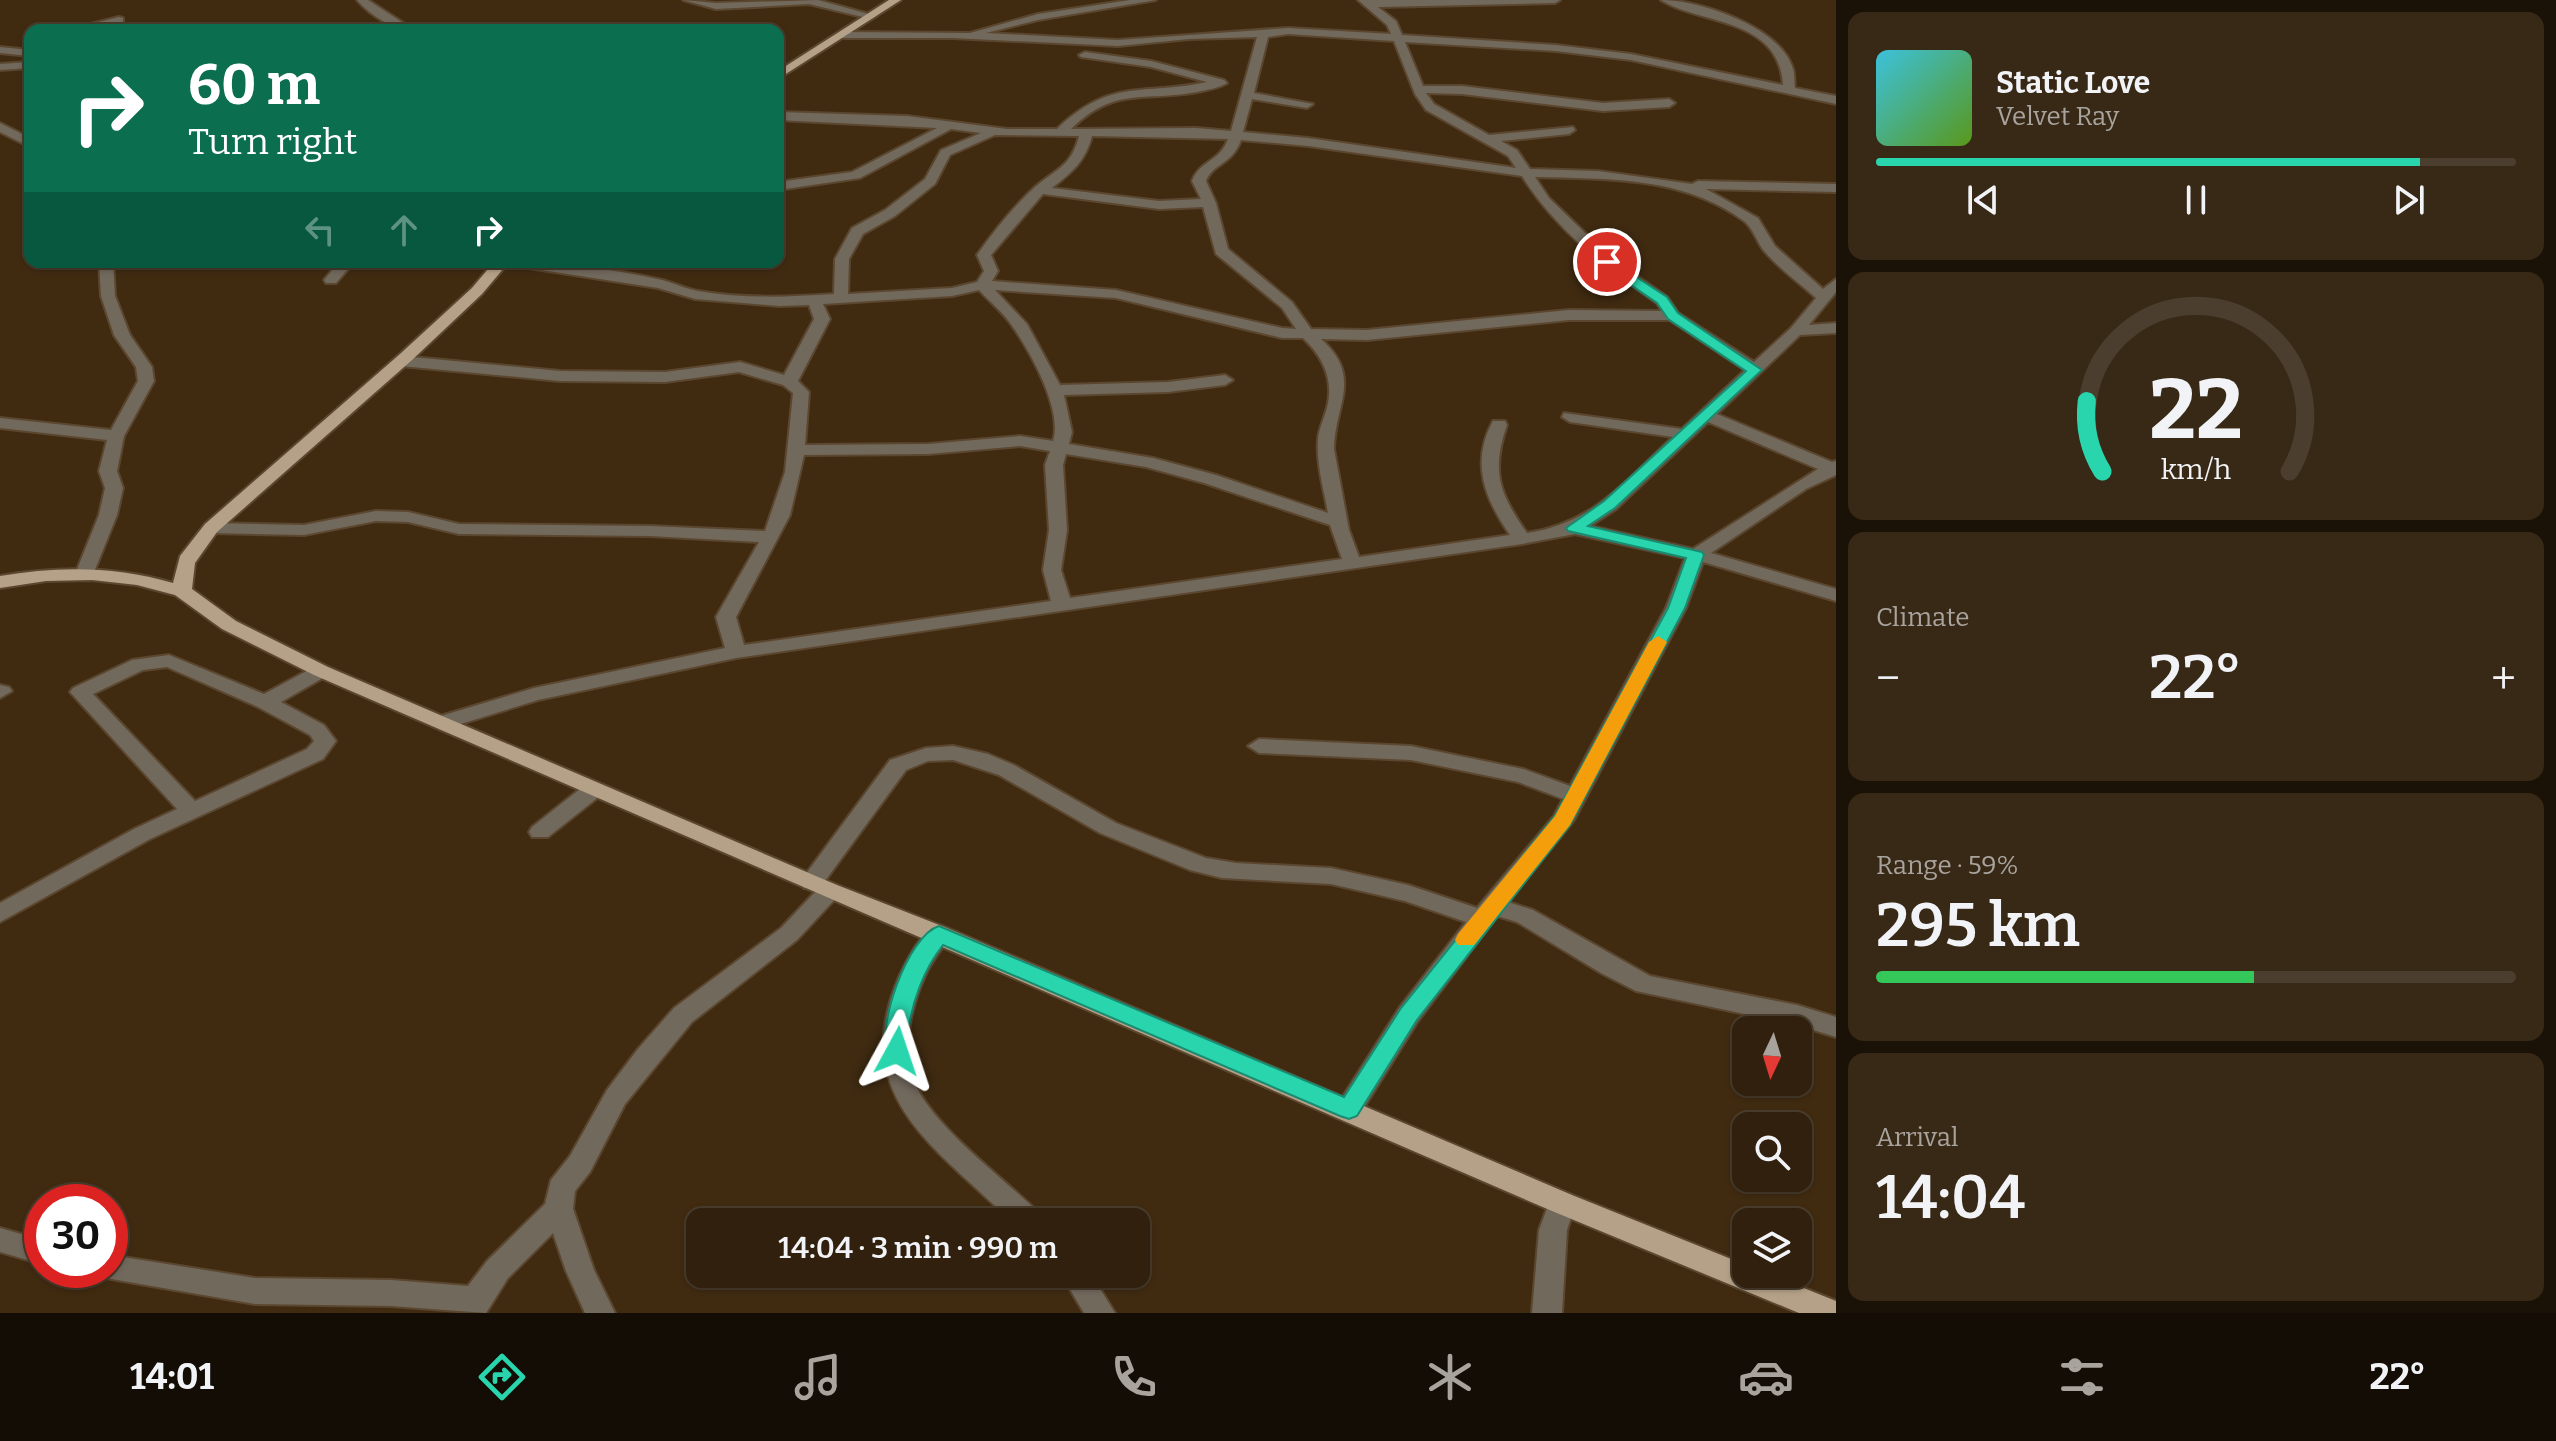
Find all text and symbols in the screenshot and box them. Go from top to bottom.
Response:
text: 60 m [188,52,320,119]
icon: right [56,56,160,160]
text: Static Love [1996,65,2150,101]
text: Velvet Ray [1996,101,2119,132]
text: Turn right [188,120,357,164]
icon: previous [1961,178,2005,222]
icon: pause [2174,178,2218,222]
icon: next [2387,178,2431,222]
icon: left [298,208,342,252]
icon: ahead [382,208,426,252]
icon: right [466,208,510,252]
pin [1573,228,1641,296]
icon: arrive [1585,240,1629,284]
text: 22 [2149,360,2243,460]
text: km/h [2161,452,2232,487]
text: Climate [1876,602,1970,633]
text: 22° [2149,642,2242,714]
text: − [1876,652,1900,705]
text: + [2491,652,2516,705]
text: Range · 59% [1876,850,2019,881]
text: 295 km [1876,890,2080,962]
position arrow [855,1009,939,1093]
north arrow [1732,1016,1812,1096]
map controls [1732,1016,1812,1288]
button: search [1732,1112,1812,1192]
text: Arrival [1876,1122,1958,1153]
text: 14:04 [1876,1162,2025,1234]
speed limit sign: 30 [24,1184,128,1288]
button: layers [1732,1208,1812,1288]
text: 14:04 · 3 min · 990 m [778,1230,1058,1266]
icon: directions [474,1349,530,1405]
icon: music [790,1349,846,1405]
icon: phone [1106,1349,1162,1405]
icon: climate [1422,1349,1478,1405]
icon: car [1738,1349,1794,1405]
icon: filters [2054,1349,2110,1405]
text: 14:01 [130,1355,214,1399]
text: 22° [2370,1355,2426,1399]

